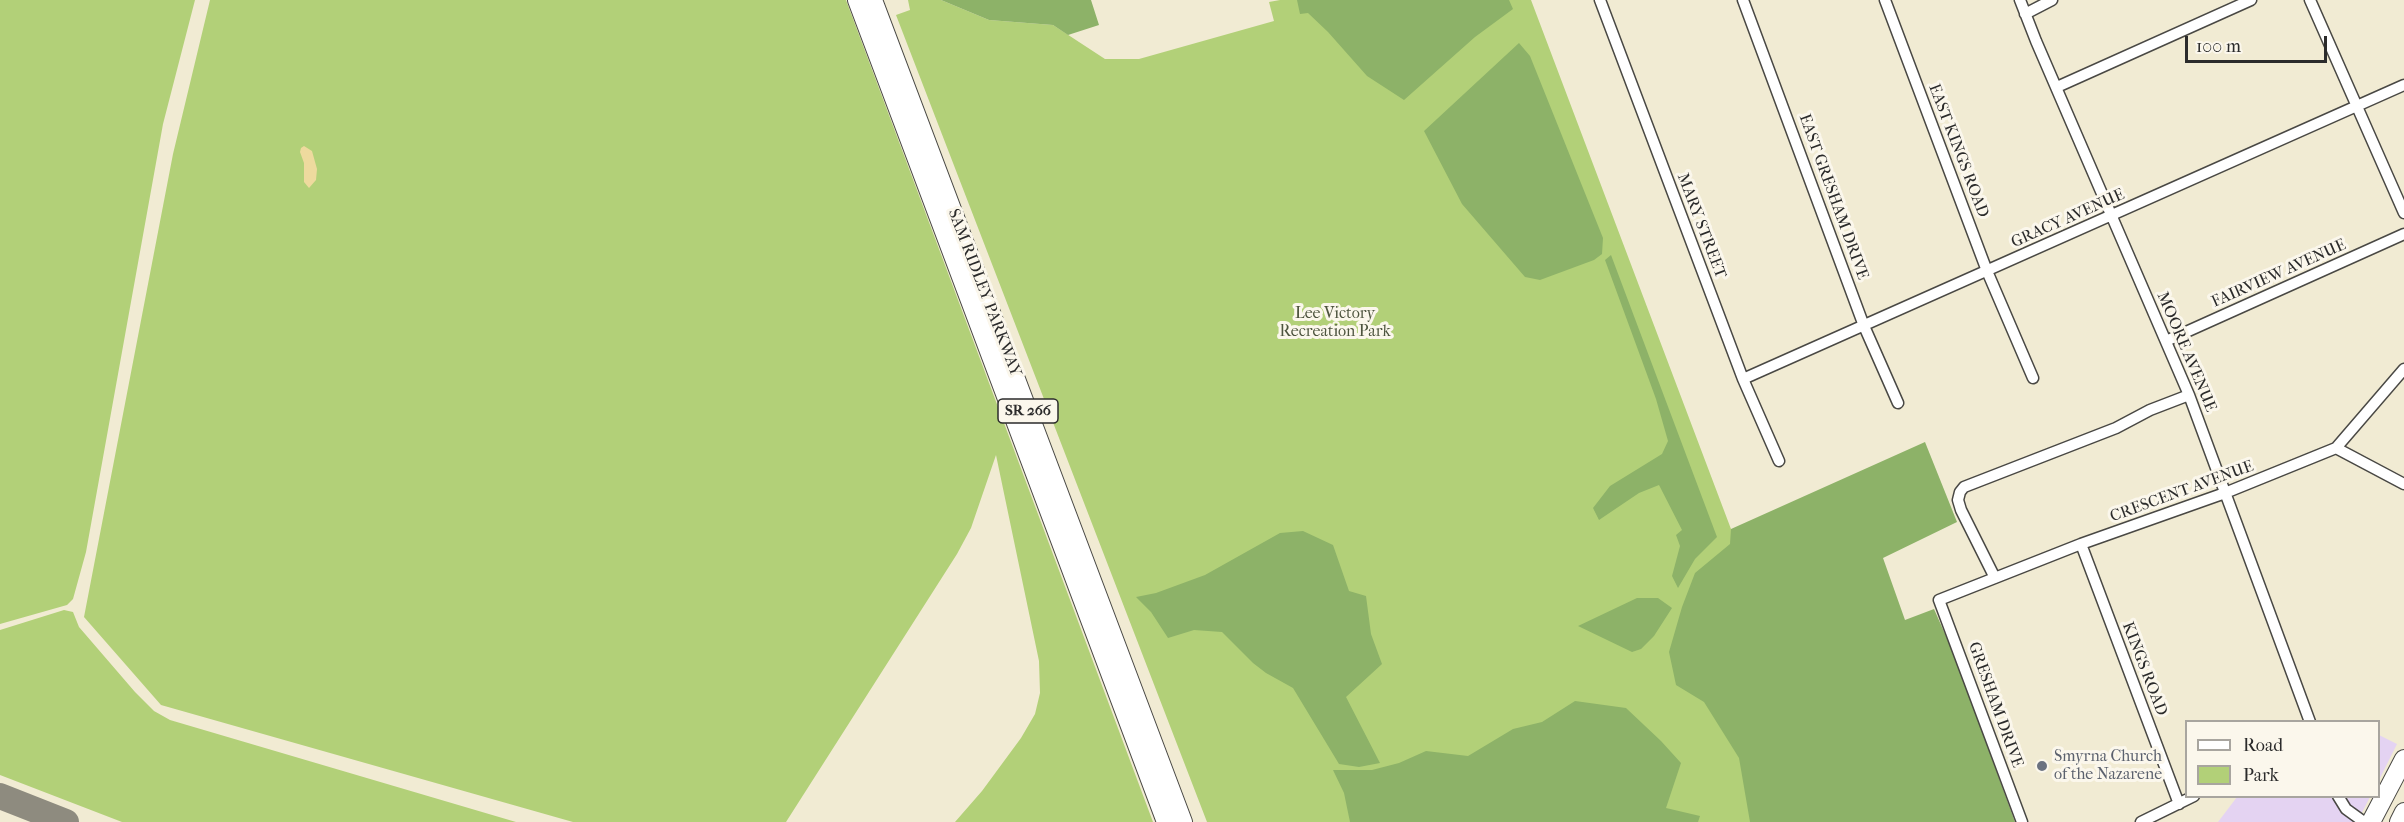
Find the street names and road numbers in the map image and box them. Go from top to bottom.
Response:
street label: EAST KINGS ROAD [1924,81,1992,221]
street label: EAST GRESHAM DRIVE [1794,112,1872,282]
street label: MARY STREET [1672,171,1730,281]
street label: GRACY AVENUE [2008,185,2128,253]
street label: SAM RIDLEY PARKWAY [943,206,1025,380]
street label: FAIRVIEW AVENUE [2209,236,2349,312]
street label: MOORE AVENUE [2152,289,2220,415]
road number: SR 266 [998,399,1058,423]
street label: CRESCENT AVENUE [2108,457,2256,527]
street label: KINGS ROAD [2117,619,2171,719]
street label: GRESHAM DRIVE [1963,640,2027,770]

